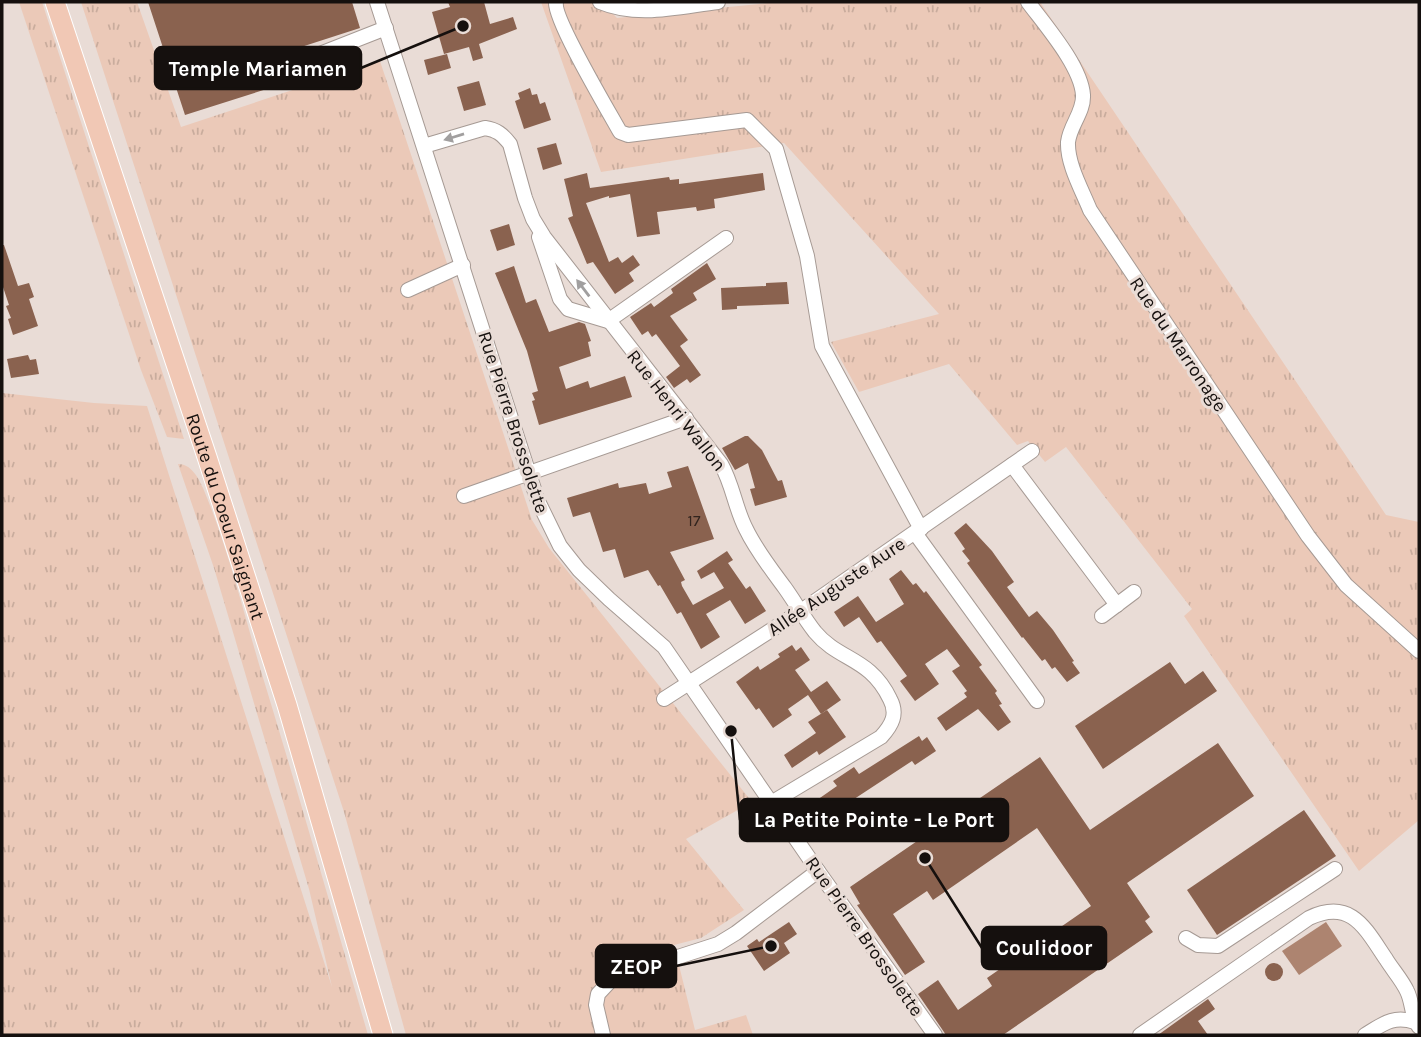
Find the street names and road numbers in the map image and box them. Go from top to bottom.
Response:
street label: Rue du Marronage [1125,273,1231,416]
street label: Rue Pierre Brossolette [473,329,553,516]
street label: Rue Henri Wallon [622,346,730,476]
street label: Route du Coeur Saignant [181,410,269,623]
street label: Allée Auguste Aure [764,533,909,641]
street label: Rue Pierre Brossolette [801,852,928,1021]

